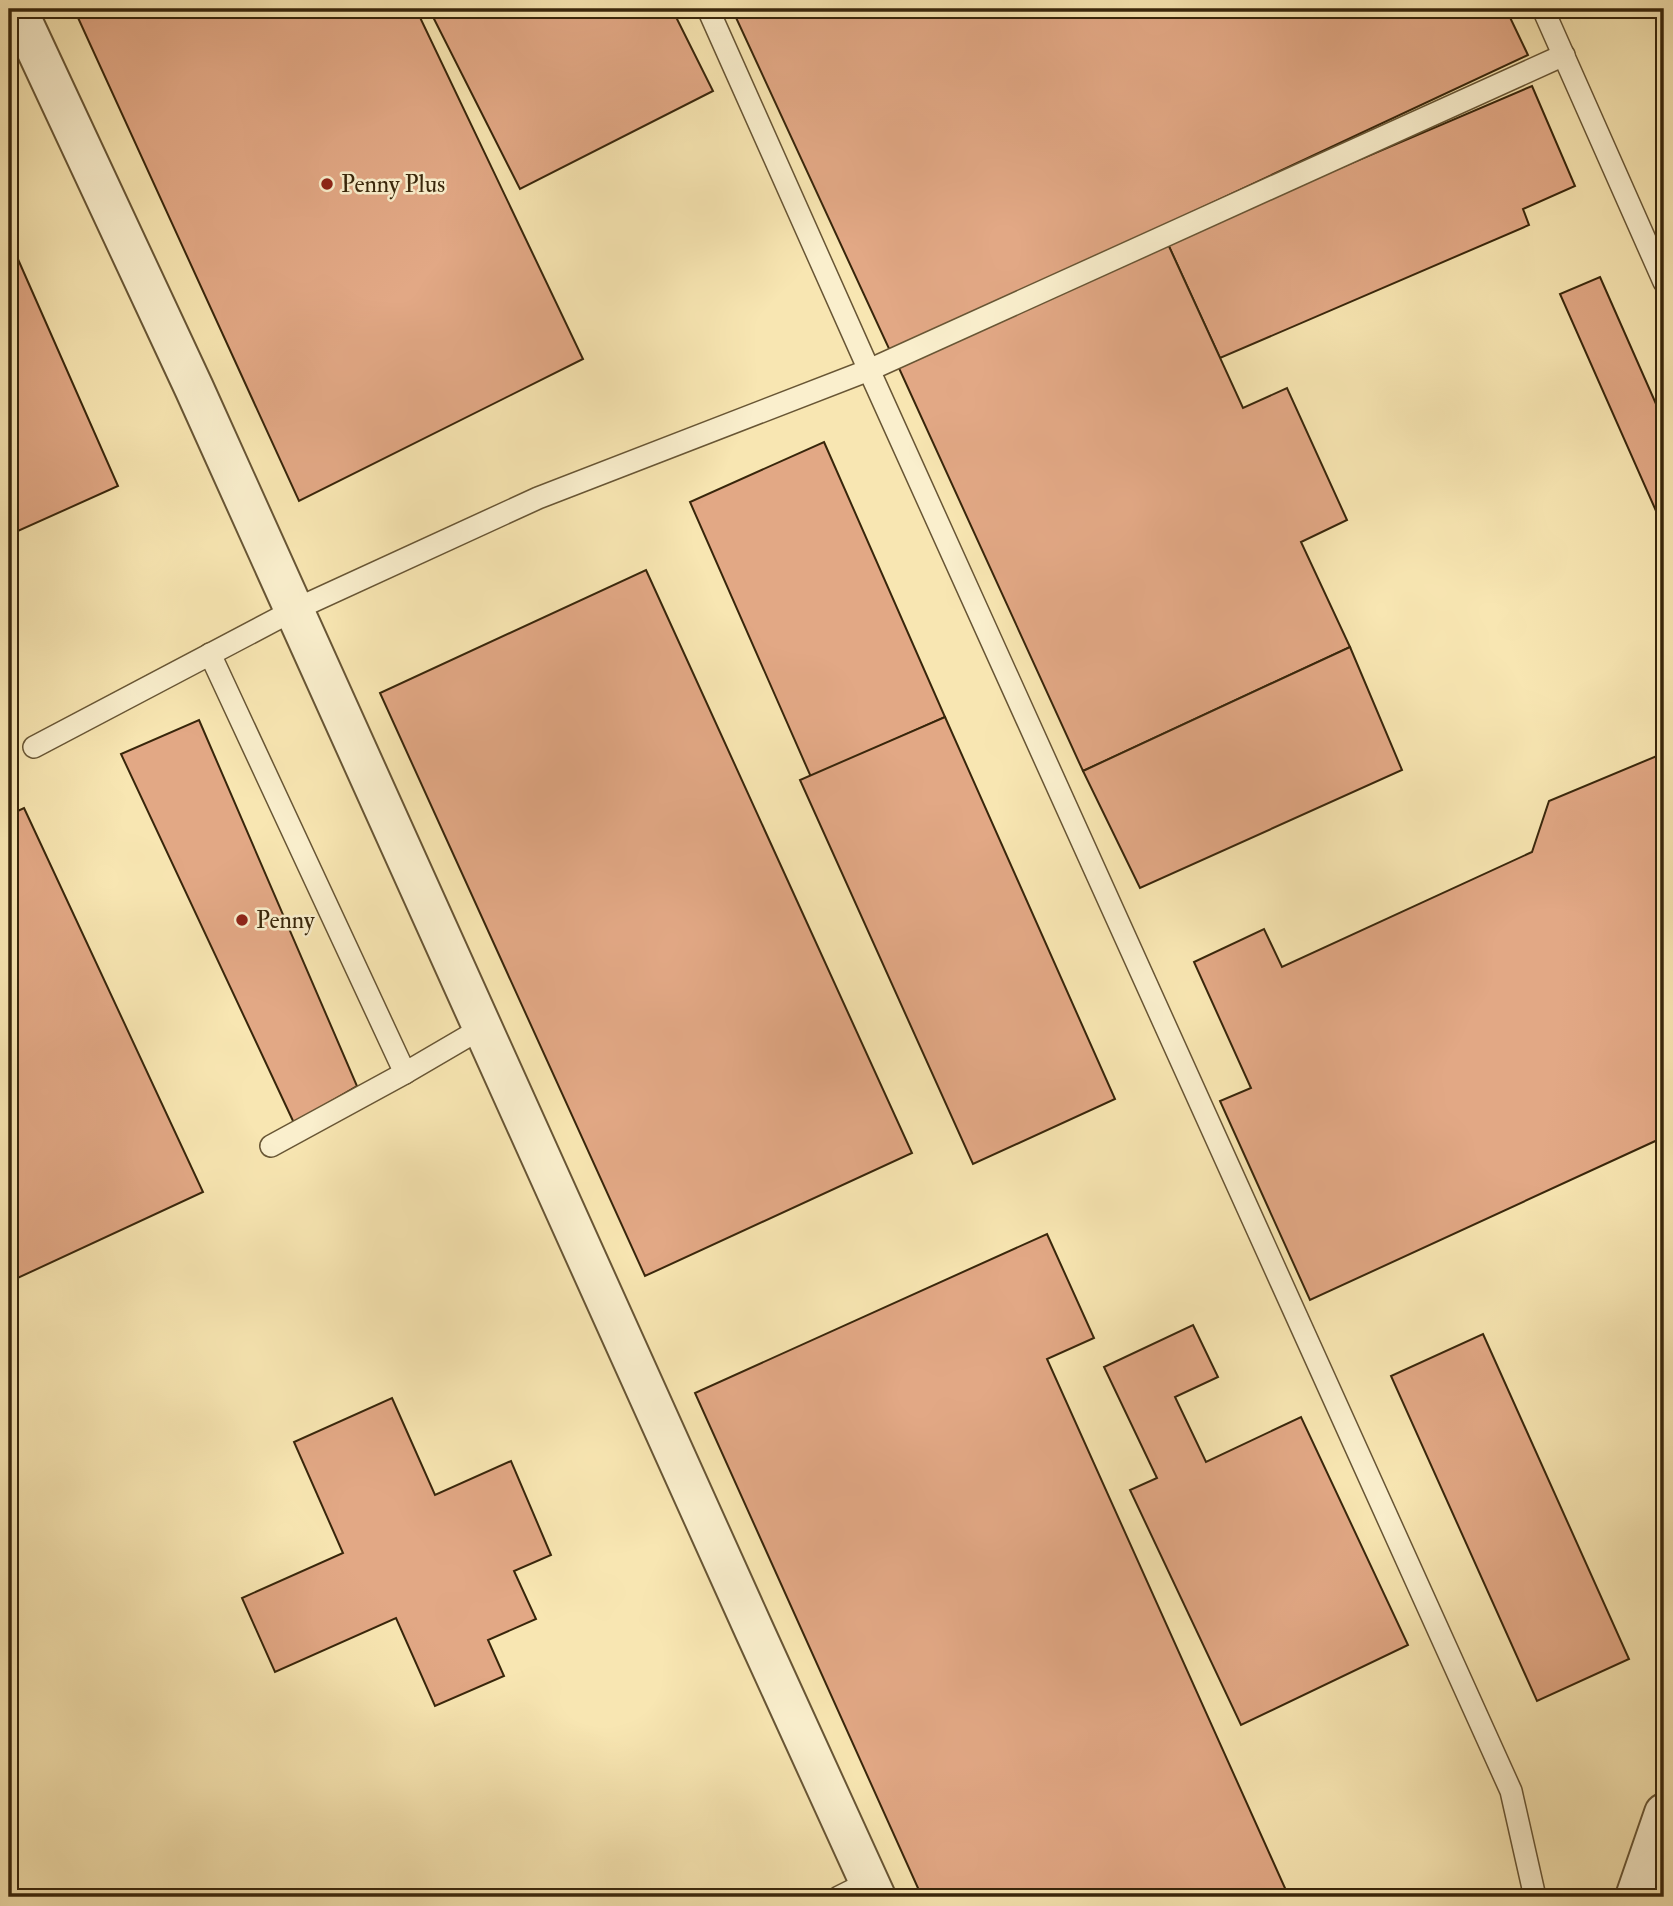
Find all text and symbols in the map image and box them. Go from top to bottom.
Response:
place label: Penny Plus [341,169,445,200]
marker: Penny Plus [319,176,335,192]
place label: Penny [256,905,315,936]
marker: Penny [234,912,250,928]

